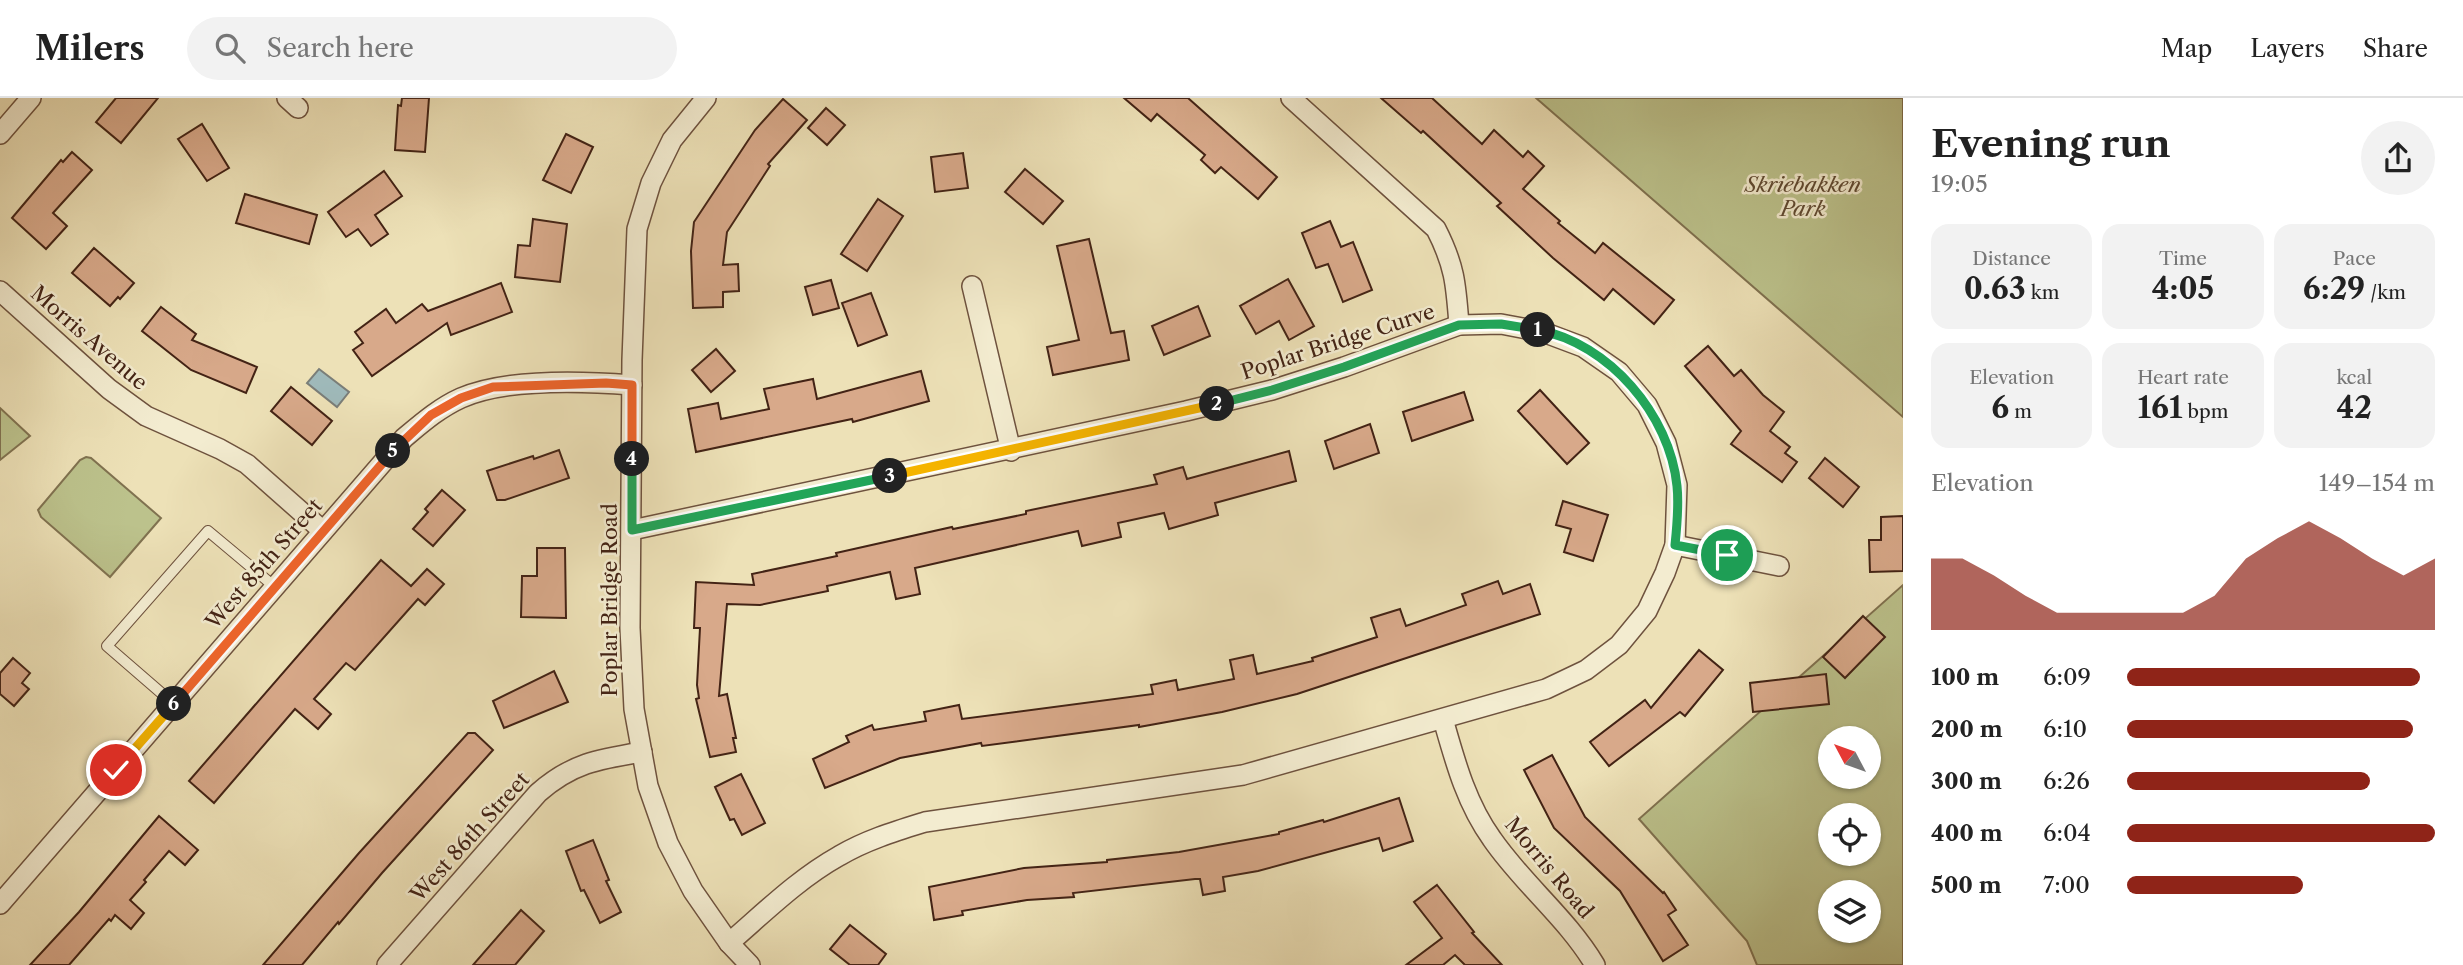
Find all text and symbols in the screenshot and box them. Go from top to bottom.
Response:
search box [187,17,677,80]
text: Milers [35,28,145,69]
icon: search [211,29,249,67]
text: Search here [267,32,414,64]
text: Map [2161,34,2212,63]
text: Layers [2250,34,2325,63]
text: Share [2363,34,2428,63]
text: Evening run [1931,120,2171,167]
button: share [2361,121,2435,195]
text: 19:05 [1931,170,1988,198]
park label: Skriebakken Park [1743,172,1861,221]
text: Distance [1972,247,2051,270]
text: Time [2159,247,2207,270]
text: Pace [2333,247,2376,270]
text: 0.63 [1964,270,2026,307]
text: 4:05 [2152,270,2214,307]
text: 6:29 [2303,270,2365,307]
street label: Morris Avenue [26,280,153,395]
text: km [2026,281,2060,304]
text: /km [2365,281,2406,304]
street label: Poplar Bridge Curve [1238,298,1438,385]
pin: 1 [1520,313,1556,348]
text: 1 [1533,318,1542,341]
text: Elevation [1969,366,2054,389]
text: Heart rate [2137,366,2229,389]
text: kcal [2336,366,2372,389]
pin: 2 [1200,386,1234,422]
text: 6 [1991,389,2009,426]
text: 161 [2138,389,2182,426]
text: 42 [2337,389,2372,426]
text: 2 [1211,392,1222,415]
text: m [2009,400,2032,423]
text: bpm [2182,400,2228,423]
pin: 5 [376,434,410,468]
text: 5 [387,439,398,462]
pin: 4 [614,442,650,476]
text: 4 [626,447,637,470]
pin: 3 [872,458,908,494]
text: 3 [884,464,895,487]
text: Elevation [1931,469,2034,497]
text: 149–154 m [2319,469,2435,497]
street label: West 85th Street [200,493,327,635]
street label: Poplar Bridge Road [597,503,622,697]
pin [1697,525,1757,585]
icon: arrive [1708,536,1746,574]
text: 100 m [1931,663,1999,691]
text: 6:09 [2043,663,2091,691]
pin: 6 [156,686,192,722]
text: 6 [168,692,179,715]
text: 200 m [1931,715,2003,743]
text: 6:10 [2043,715,2087,743]
north arrow [1818,726,1881,789]
map controls [1818,726,1881,943]
pin [86,740,146,800]
icon: check [97,751,135,789]
street label: West 86th Street [404,766,535,907]
text: 300 m [1931,767,2002,795]
text: 6:26 [2043,767,2090,795]
button: locate [1818,803,1881,866]
street label: Morris Road [1500,812,1599,923]
text: 400 m [1931,819,2003,847]
text: 6:04 [2043,819,2091,847]
text: 500 m [1931,871,2002,899]
text: 7:00 [2043,871,2090,899]
button: layers [1818,880,1881,943]

